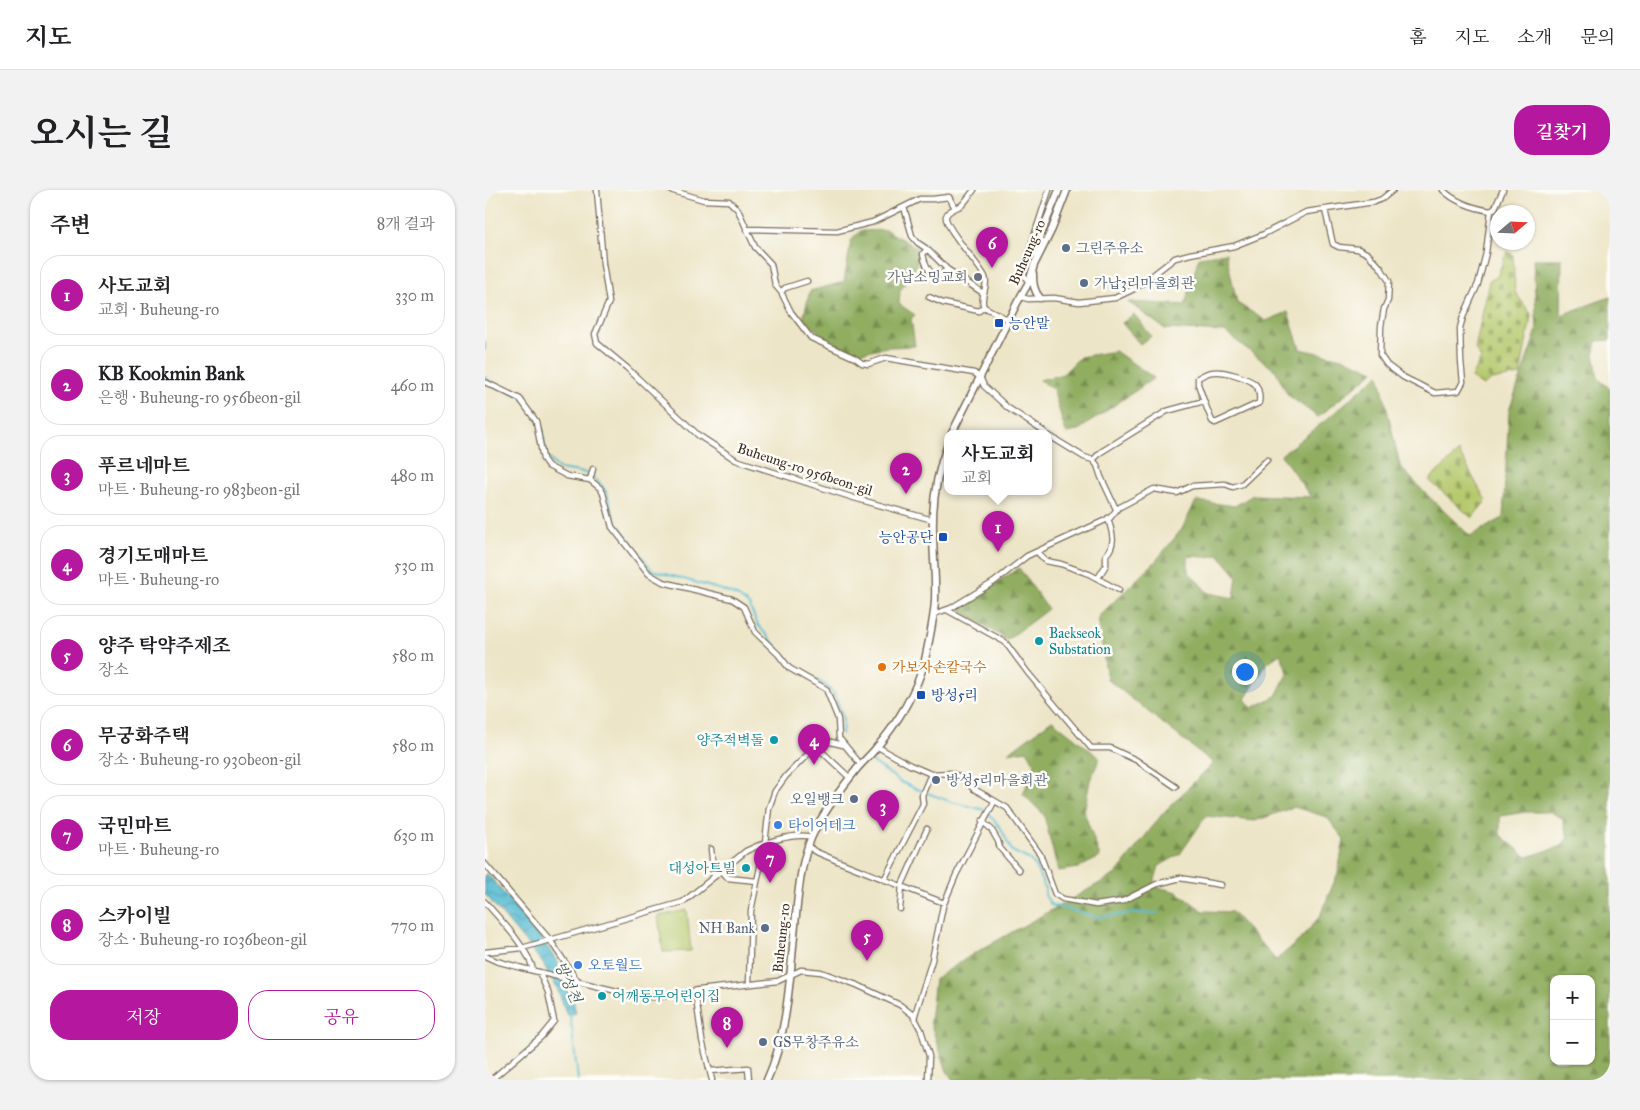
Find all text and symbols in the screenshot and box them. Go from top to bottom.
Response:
text: 지도 [25,22,71,52]
text: 홈 [1409,26,1427,48]
text: 지도 [1455,26,1489,48]
text: 소개 [1517,26,1552,48]
text: 문의 [1580,26,1615,48]
button: 길찾기 [1514,105,1610,155]
text: 오시는 길 [30,112,173,155]
north arrow [1490,205,1535,250]
text: 주변 [50,212,91,238]
text: 8개 결과 [377,214,435,233]
street label: Buheung-ro [1005,217,1049,288]
pin: 6 [976,227,1008,268]
place label: 그린주유소 [1076,240,1144,257]
marker: 그린주유소 [1060,242,1072,254]
place label: 가납소밍교회 [887,269,968,286]
marker: 가납소밍교회 [972,271,984,283]
text: 사도교회 [98,274,171,297]
place label: 가납3리마을회관 [1094,275,1195,292]
marker: 가납3리마을회관 [1078,277,1090,289]
text: 1 [64,286,70,305]
text: 330 m [395,286,434,305]
text: 교회 · Buheung-ro [98,300,219,319]
place label: 능안말 [1009,315,1050,332]
marker: 능안말 [993,317,1005,329]
text: KB Kookmin Bank [98,362,245,385]
text: 2 [63,376,71,395]
text: 460 m [391,376,434,395]
text: 은행 · Buheung-ro 956beon-gil [98,388,301,407]
popup [944,430,1052,495]
street label: Buheung-ro 956beon-gil [735,440,875,499]
text: 사도교회 [961,442,1035,465]
pin: 2 [890,453,922,494]
text: 푸르네마트 [98,454,190,477]
text: 3 [64,466,70,485]
text: 480 m [390,466,434,485]
text: 교회 [961,468,992,487]
text: 마트 · Buheung-ro 983beon-gil [98,480,300,499]
pin: 1 [982,511,1014,552]
place label: 능안공단 [879,529,933,546]
marker: 능안공단 [937,531,949,543]
text: 경기도매마트 [98,544,208,567]
text: 4 [63,556,71,575]
text: 530 m [394,556,434,575]
text: 마트 · Buheung-ro [98,570,219,589]
place label: Baekseok Substation [1049,625,1111,658]
text: 양주 탁약주제조 [98,634,231,657]
marker: Baekseok Substation [1033,635,1045,647]
text: 5 [63,646,71,665]
text: 580 m [392,646,434,665]
place label: 가보자손칼국수 [892,659,987,676]
your location [1232,659,1258,685]
text: 장소 [98,660,129,679]
marker: 가보자손칼국수 [876,661,888,673]
place label: 방성5리 [931,687,978,704]
marker: 방성5리 [915,689,927,701]
text: 무궁화주택 [98,724,190,747]
pin: 4 [798,724,830,765]
place label: 양주적벽돌 [696,732,764,749]
marker: 양주적벽돌 [768,734,780,746]
text: 6 [63,736,71,755]
text: 580 m [392,736,434,755]
text: 장소 · Buheung-ro 930beon-gil [98,750,301,769]
place label: 방성5리마을회관 [946,772,1048,789]
marker: 방성5리마을회관 [930,774,942,786]
pin: 3 [867,790,899,831]
place label: 오일뱅크 [790,791,844,808]
marker: 오일뱅크 [848,793,860,805]
text: 국민마트 [98,814,171,837]
place label: 타이어테크 [788,817,856,834]
marker: 타이어테크 [772,819,784,831]
text: 7 [63,826,71,845]
text: 630 m [393,826,434,845]
text: 마트 · Buheung-ro [98,840,219,859]
pin: 7 [754,842,786,883]
place label: 대성아트빌 [668,860,736,877]
marker: 대성아트빌 [740,862,752,874]
street label: Buheung-ro [769,902,794,974]
text: 스카이빌 [98,904,171,927]
text: 8 [63,916,71,935]
text: 770 m [391,916,434,935]
place label: NH Bank [699,920,755,937]
pin: 5 [851,920,883,961]
marker: NH Bank [759,922,771,934]
text: 장소 · Buheung-ro 1036beon-gil [98,930,307,949]
place label: 오토월드 [588,957,643,974]
water label: 방성천 [551,958,586,1007]
marker: 오토월드 [572,959,584,971]
map controls [1550,975,1595,1065]
button: + [1550,975,1595,1020]
place label: 어깨동무어린이집 [612,988,720,1005]
button: 저장 [50,990,238,1040]
button: 공유 [248,990,435,1040]
marker: 어깨동무어린이집 [596,990,608,1002]
pin: 8 [711,1007,743,1048]
button: − [1550,1020,1595,1065]
place label: GS무창주유소 [773,1034,859,1051]
marker: GS무창주유소 [757,1036,769,1048]

